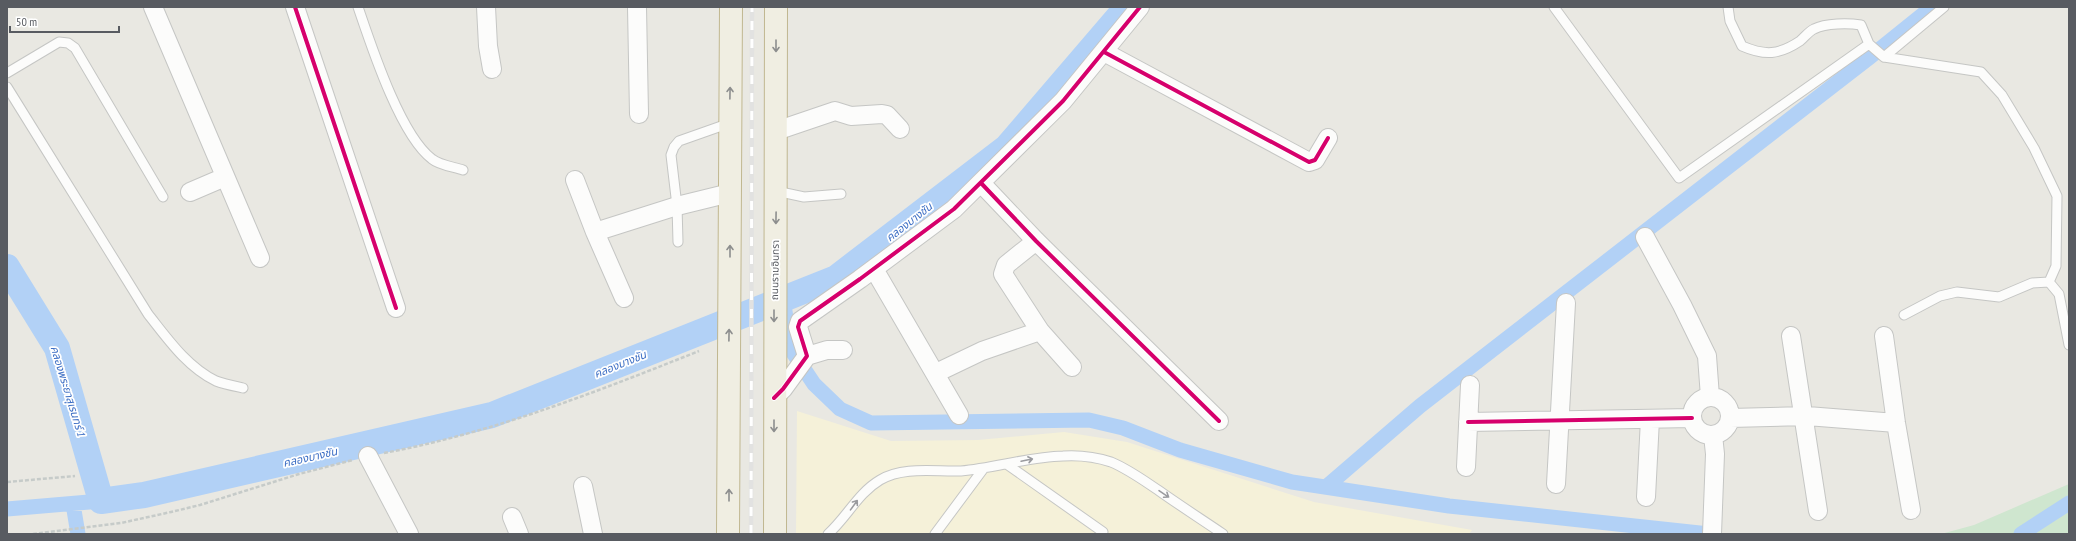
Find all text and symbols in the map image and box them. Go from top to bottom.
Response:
scale bar [10,8,119,34]
text: 50 m [16,14,37,29]
one-way arrow [772,39,780,52]
one-way arrow [726,87,734,100]
water label: คลองบางชัน [883,199,936,244]
one-way arrow [772,211,779,224]
street label: ถนนรามอินทรา [768,240,782,300]
one-way arrow [726,245,734,258]
one-way arrow [770,309,778,322]
one-way arrow [726,329,733,342]
water label: คลองพระยาสุเรนทร์ 1 [48,344,89,439]
water label: คลองบางชัน [592,347,649,381]
one-way arrow [771,419,778,432]
water label: คลองบางชัน [282,444,340,470]
one-way arrow [1020,455,1033,463]
one-way arrow [725,489,733,502]
one-way arrow [1158,490,1169,498]
one-way arrow [850,499,858,510]

